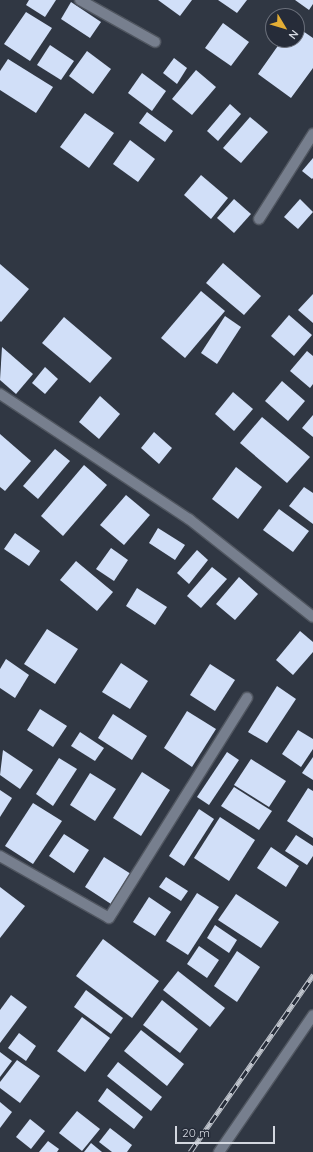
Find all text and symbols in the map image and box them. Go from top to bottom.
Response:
north arrow [265,8,305,48]
text: N [286,27,302,42]
scale bar [177,1118,277,1144]
text: 20 m [182,1125,210,1140]

